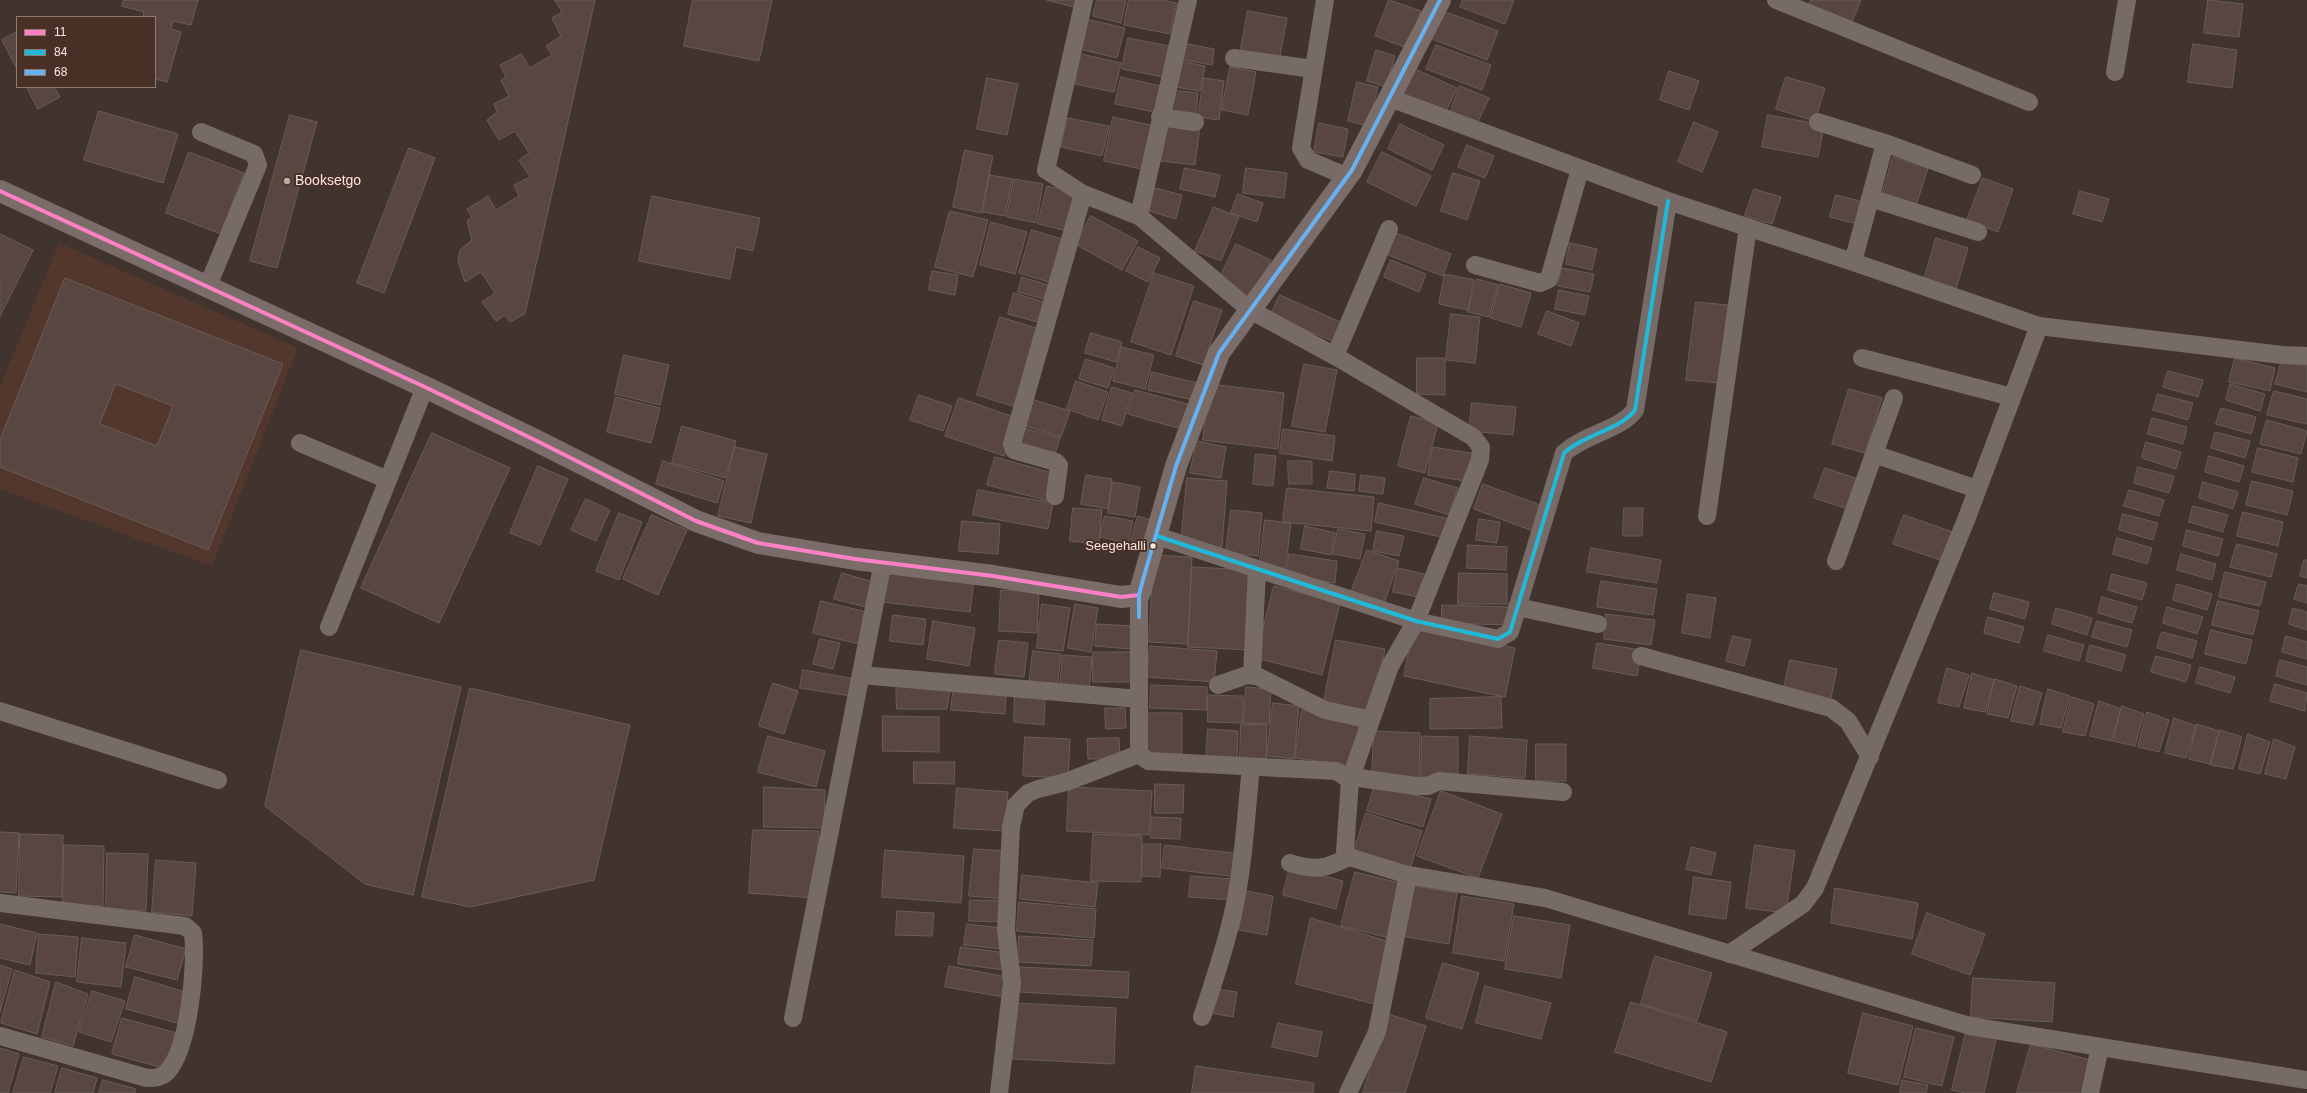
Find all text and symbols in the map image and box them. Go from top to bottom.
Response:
legend [16,16,156,88]
text: 11 [54,25,66,39]
text: 84 [54,45,67,59]
text: 68 [54,65,67,79]
place label: Booksetgo [295,173,361,189]
marker: Booksetgo [282,176,292,186]
place label: Seegehalli [1085,538,1146,554]
marker: Seegehalli [1148,541,1158,551]

